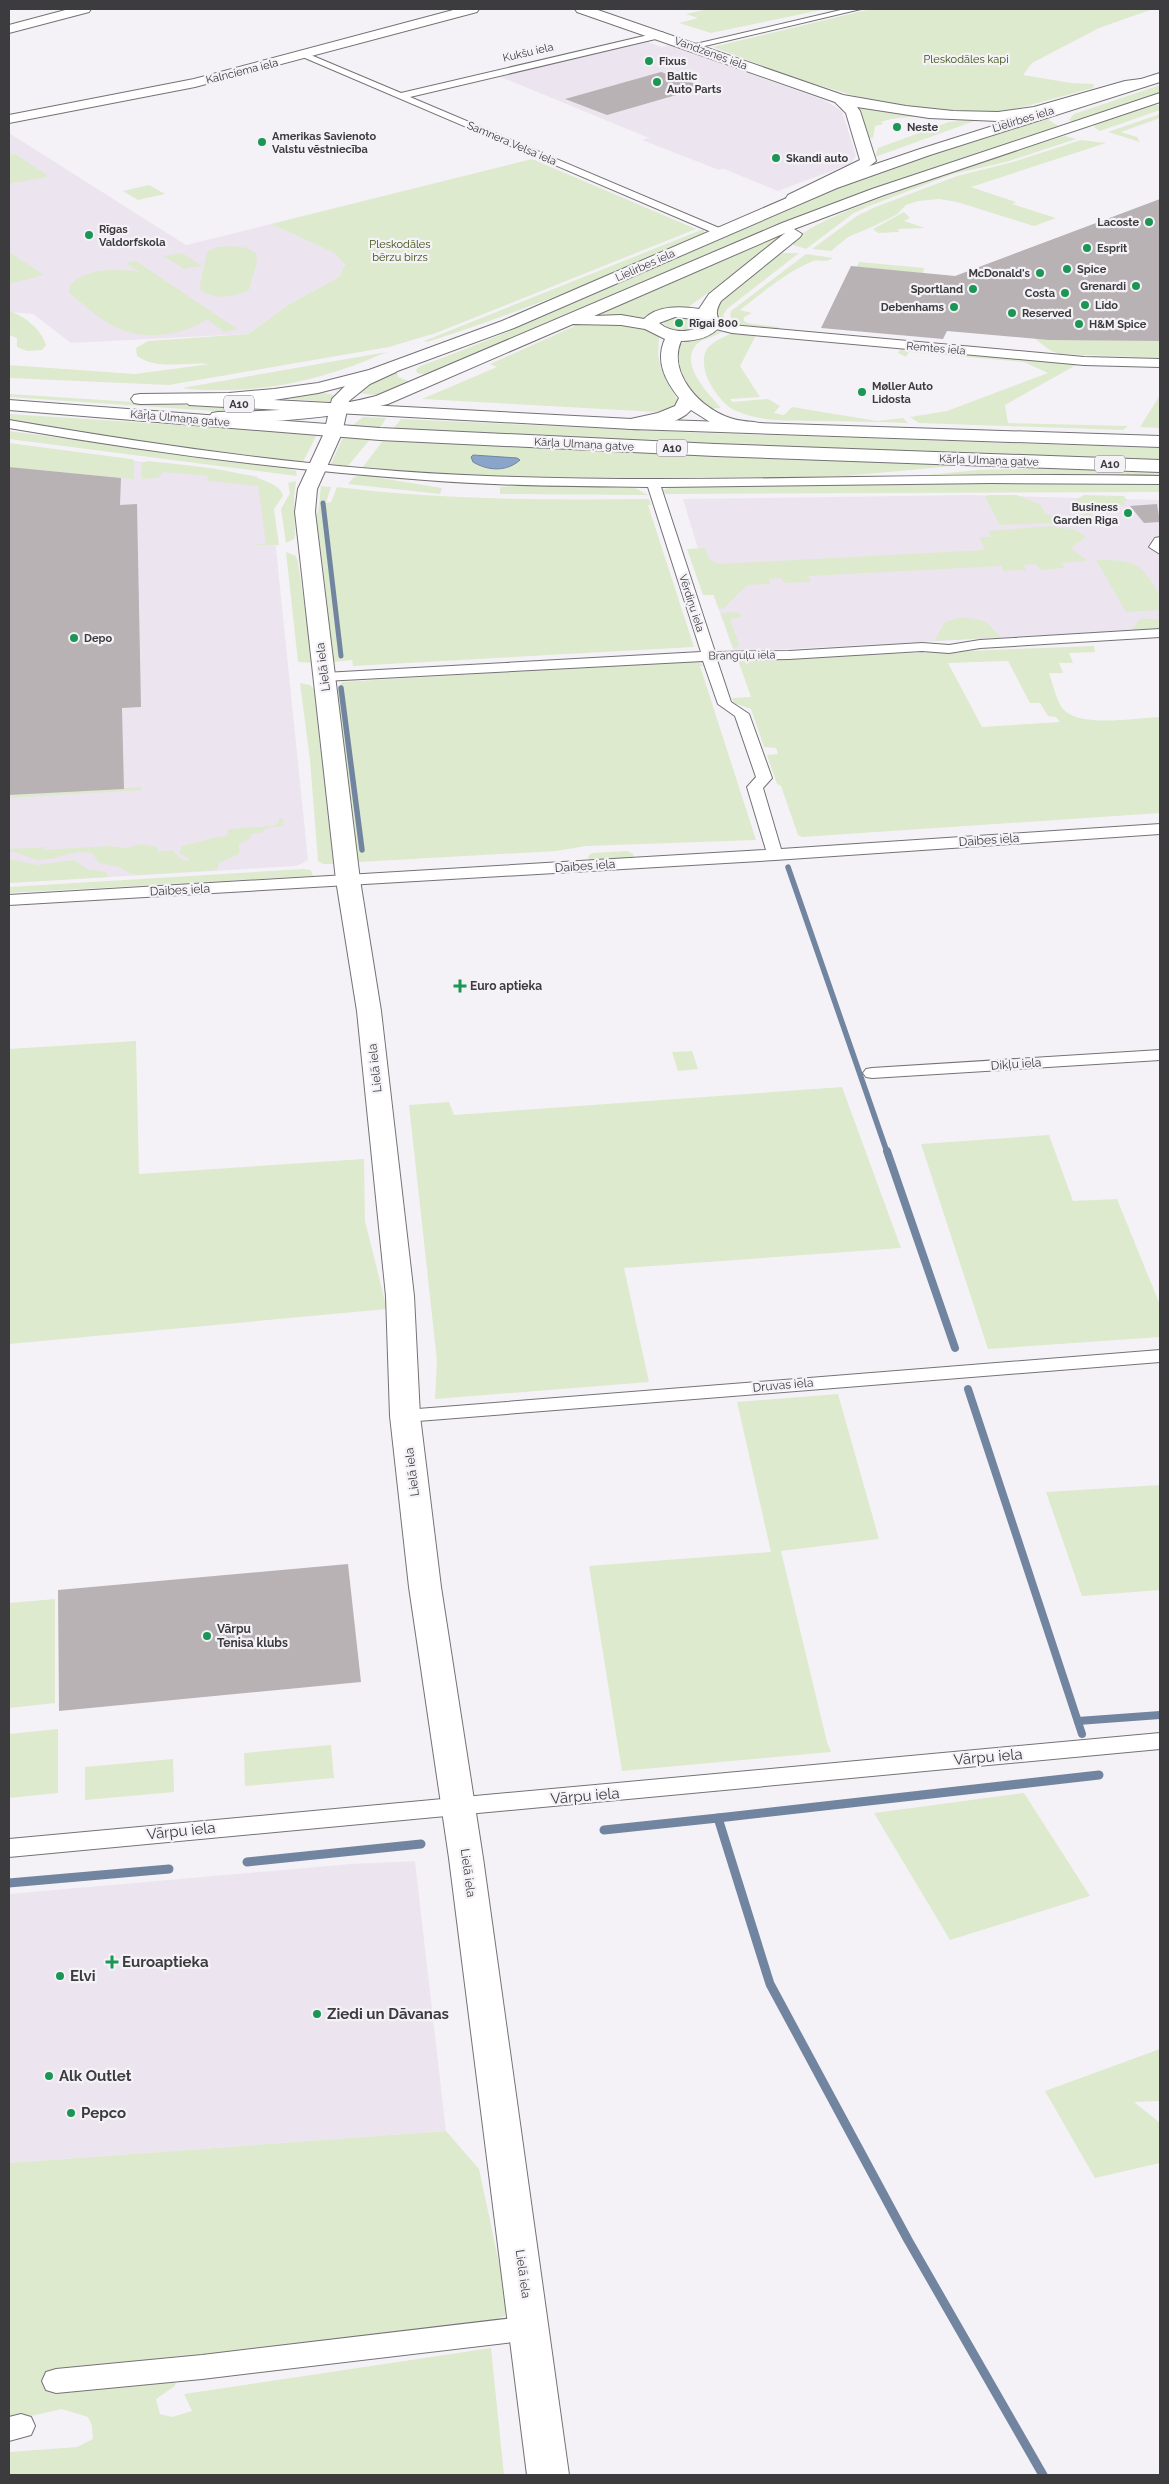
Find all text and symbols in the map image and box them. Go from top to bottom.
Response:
street label: Vandzenes iela [673,34,749,73]
street label: Kukšu iela [501,40,555,65]
park label: Pleskodāles kapi [923,53,1009,66]
marker: Fixus [643,55,655,67]
place label: Fixus [659,55,687,68]
street label: Kalnciema iela [205,56,280,87]
place label: Baltic Auto Parts [667,70,722,96]
marker: Baltic Auto Parts [651,76,663,88]
street label: Lielirbes iela [991,104,1056,135]
street label: Samnera Velsa iela [465,119,559,168]
marker: Neste [891,121,903,133]
place label: Neste [907,121,938,134]
place label: Amerikas Savienoto Valstu vēstniecība [272,130,376,156]
marker: Amerikas Savienoto Valstu vēstniecība [256,136,268,148]
marker: Skandi auto [770,152,782,164]
place label: Skandi auto [786,152,849,165]
place label: Lacoste [1097,216,1139,229]
marker: Lacoste [1143,216,1155,228]
place label: Rīgas Valdorfskola [99,223,165,249]
marker: Rīgas Valdorfskola [83,229,95,241]
park label: Pleskodāles bērzu birzs [369,238,431,264]
marker: Esprit [1081,242,1093,254]
place label: Esprit [1097,242,1128,255]
street label: Lielirbes iela [613,247,677,284]
marker: Spice [1061,263,1073,275]
place label: Spice [1077,263,1107,276]
place label: McDonald's [968,267,1031,280]
marker: McDonald's [1034,267,1046,279]
place label: Grenardi [1080,280,1126,293]
marker: Grenardi [1130,280,1142,292]
place label: Sportland [911,283,963,296]
marker: Sportland [967,283,979,295]
place label: Costa [1025,287,1055,300]
marker: Costa [1059,287,1071,299]
marker: Lido [1079,299,1091,311]
place label: Lido [1095,299,1118,312]
place label: Debenhams [881,301,945,314]
marker: Debenhams [948,301,960,313]
marker: Reserved [1006,307,1018,319]
place label: Reserved [1022,307,1072,320]
marker: Rīgai 800 [673,317,685,329]
place label: Rīgai 800 [689,317,738,330]
marker: H&M Spice [1073,318,1085,330]
place label: H&M Spice [1089,318,1147,331]
street label: Remtes iela [906,339,966,358]
place label: Møller Auto Lidosta [872,380,933,406]
marker: Møller Auto Lidosta [856,386,868,398]
road number: A10 [224,396,254,412]
street label: Kārļa Ulmaņa gatve [130,408,231,429]
street label: Kārļa Ulmaņa gatve [534,435,635,454]
road number: A10 [657,439,687,456]
street label: Kārļa Ulmaņa gatve [939,452,1040,469]
road number: A10 [1095,456,1125,472]
place label: Business Garden Riga [1053,501,1119,527]
marker: Business Garden Riga [1122,507,1134,519]
street label: Vērdiņu iela [676,573,707,634]
marker: Depo [68,632,80,644]
place label: Depo [84,632,112,645]
street label: Lielā iela [313,642,333,692]
street label: Branguļu iela [708,648,776,663]
street label: Daibes iela [958,831,1020,849]
street label: Daibes iela [554,857,616,875]
street label: Daibes iela [149,881,211,899]
place label: Euro aptieka [470,979,542,993]
marker: Euro aptieka [454,980,466,992]
street label: Lielā iela [365,1043,385,1093]
street label: Dikļu iela [990,1055,1042,1073]
street label: Druvas iela [752,1375,814,1395]
street label: Lielā iela [402,1447,422,1497]
place label: Vārpu Tenisa klubs [217,1622,288,1650]
marker: Vārpu Tenisa klubs [201,1630,213,1642]
street label: Vārpu iela [953,1745,1023,1769]
street label: Vārpu iela [550,1784,620,1808]
street label: Vārpu iela [146,1818,216,1844]
street label: Lielā iela [458,1848,478,1898]
place label: Euroaptieka [122,1953,209,1971]
marker: Euroaptieka [106,1956,118,1968]
place label: Elvi [70,1967,95,1985]
marker: Elvi [54,1970,66,1982]
place label: Ziedi un Dāvanas [327,2005,449,2023]
marker: Ziedi un Dāvanas [311,2008,323,2020]
place label: Alk Outlet [59,2067,132,2085]
marker: Alk Outlet [43,2070,55,2082]
place label: Pepco [81,2104,126,2122]
marker: Pepco [65,2107,77,2119]
street label: Lielā iela [513,2249,533,2299]

